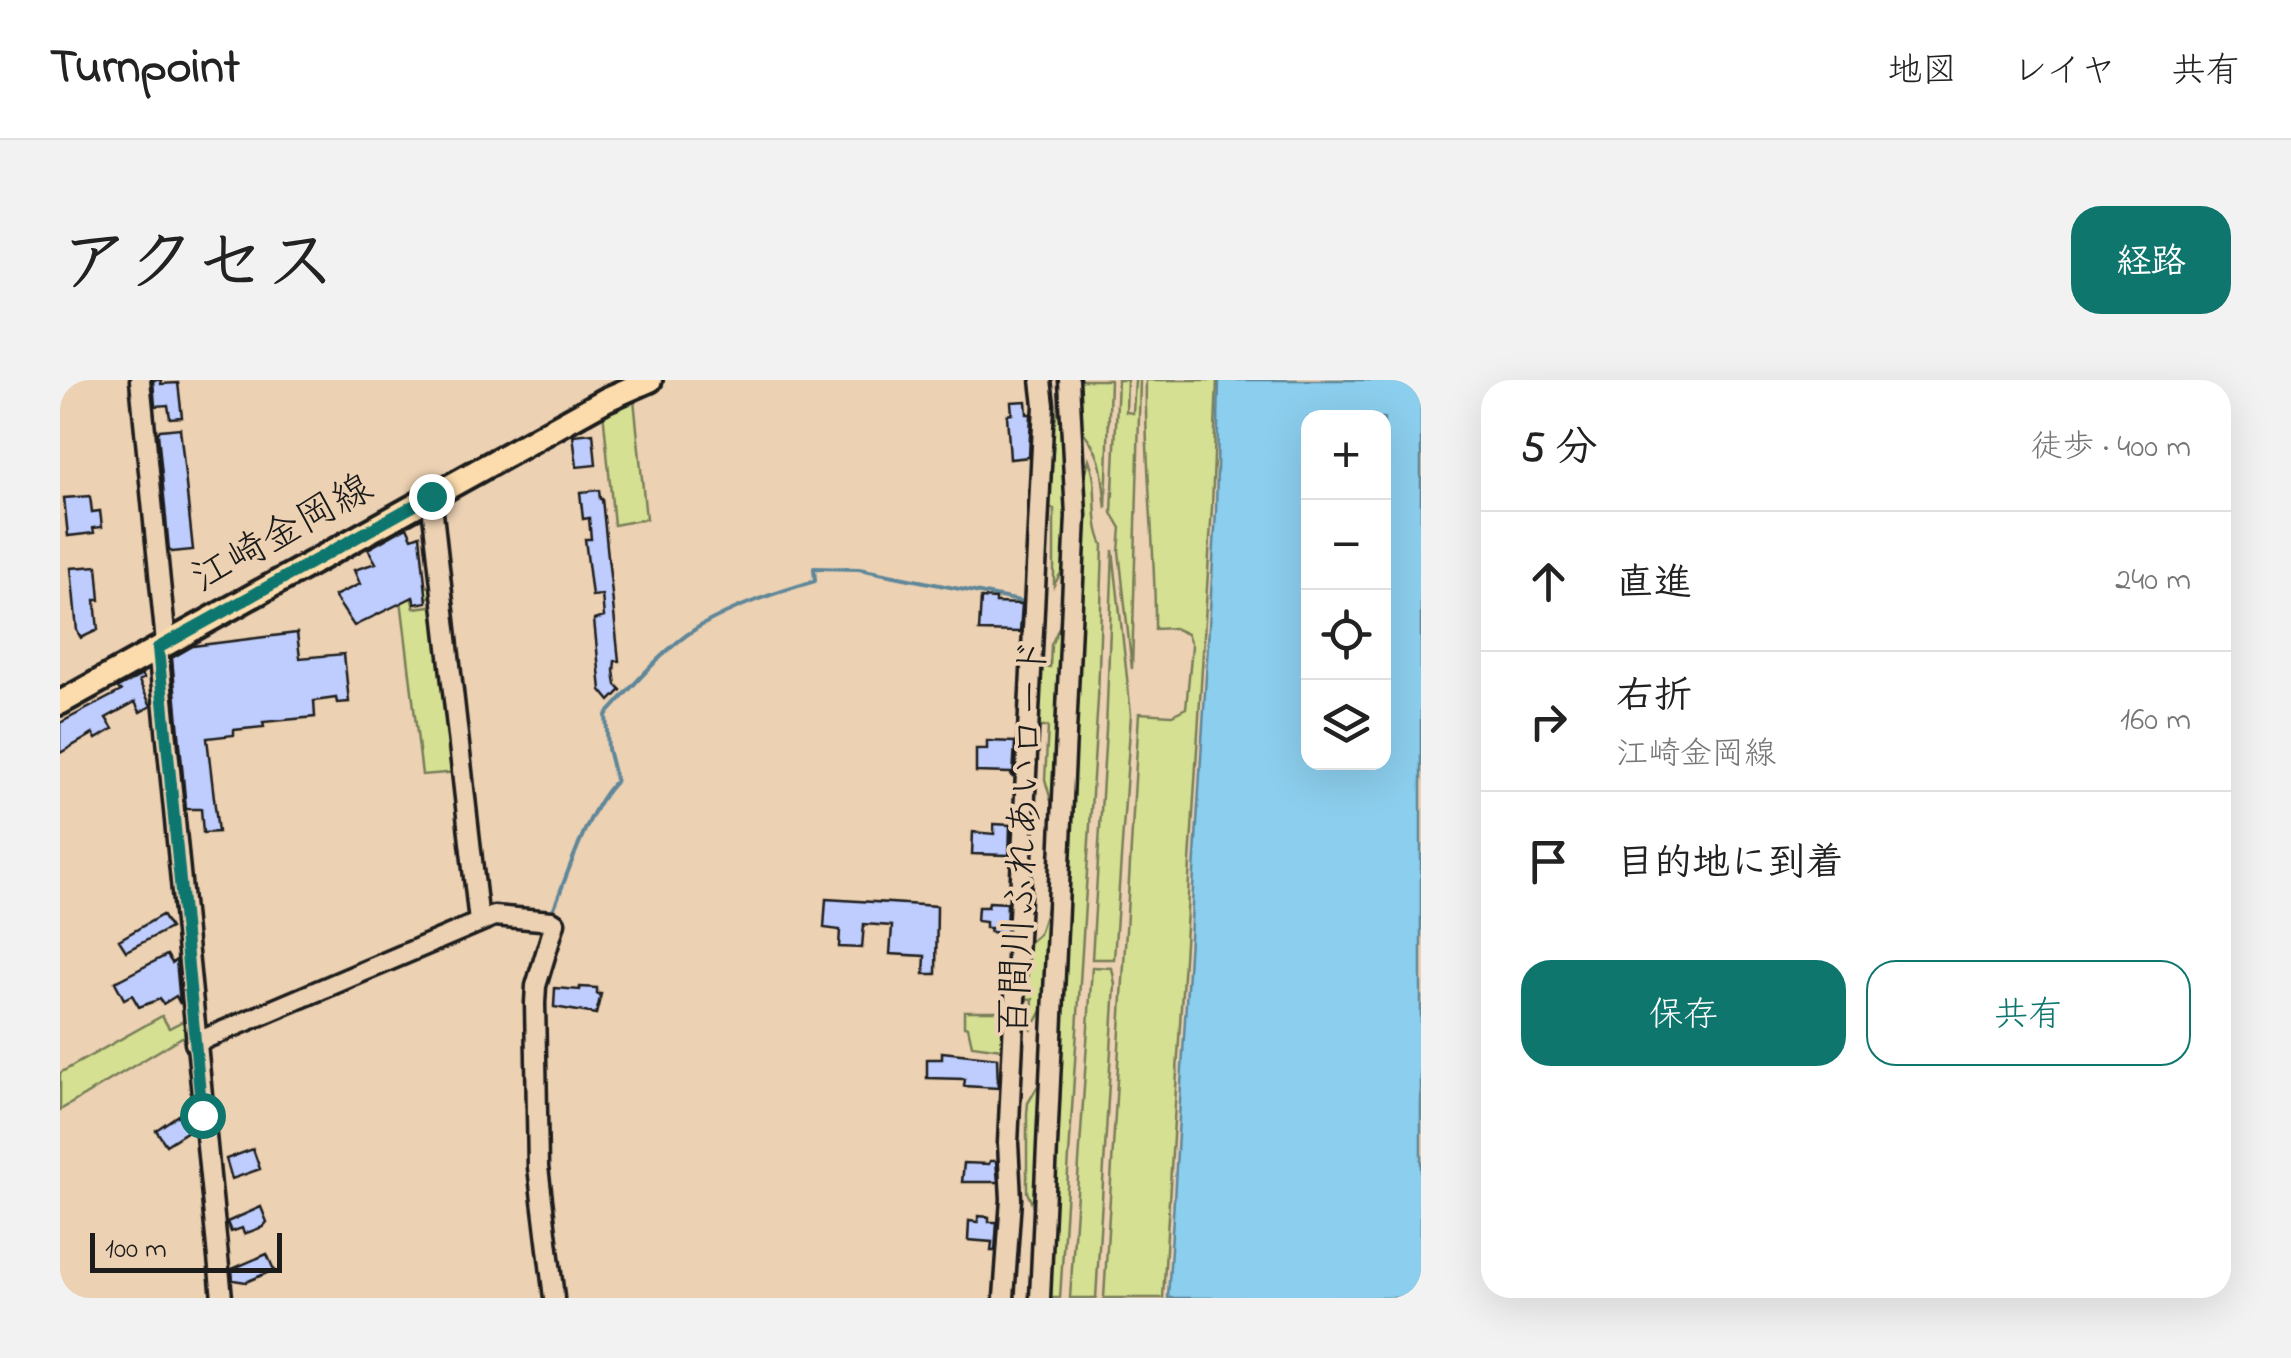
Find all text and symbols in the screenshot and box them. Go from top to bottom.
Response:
text: Turnpoint [50,34,240,104]
text: 地図 [1887,47,1957,98]
text: レイヤ [2012,47,2116,98]
text: 共有 [2171,47,2241,98]
button: 経路 [2071,206,2231,314]
text: アクセス [60,216,336,318]
map controls [1301,410,1391,770]
button: + [1301,410,1391,500]
text: 5 分 [1521,419,1598,480]
text: 徒歩 · 400 m [2031,425,2191,472]
street label: 江崎金岡線 [181,461,385,609]
route end [409,474,455,520]
button: − [1301,500,1391,590]
icon: ahead [1521,554,1576,609]
text: 直進 [1616,557,1692,613]
text: 240 m [2115,558,2191,605]
button: locate [1301,590,1391,680]
street label: 百間川ふれあいロード [986,636,1066,1038]
text: 右折 [1616,670,1692,726]
button: layers [1301,680,1391,770]
icon: right [1521,694,1576,749]
text: 160 m [2120,698,2191,745]
text: 江崎金岡線 [1616,732,1776,779]
icon: arrive [1521,834,1576,889]
text: 目的地に到着 [1616,837,1844,893]
button: 保存 [1521,960,1846,1066]
button: 共有 [1866,960,2191,1066]
route start [180,1093,226,1139]
scale bar [90,1228,282,1273]
text: 100 m [105,1230,167,1271]

